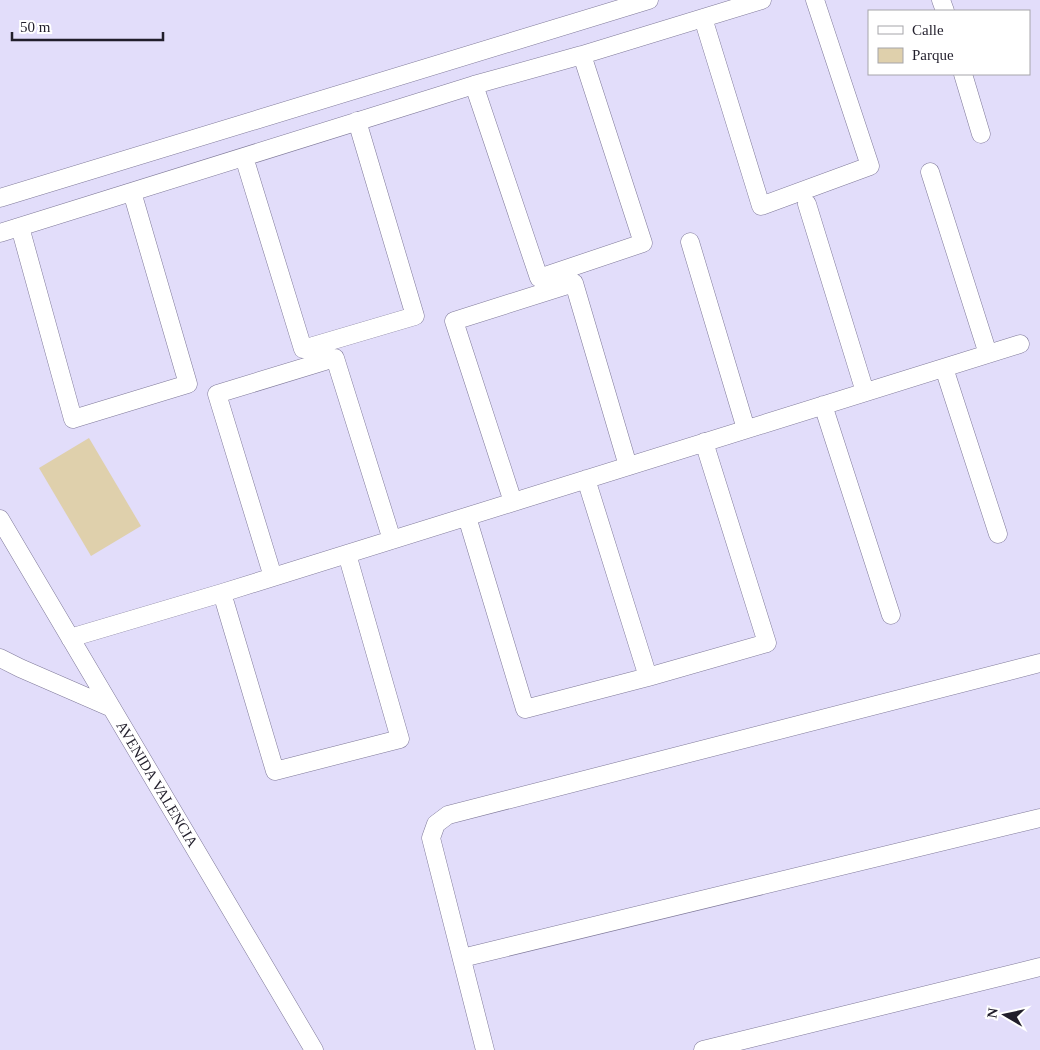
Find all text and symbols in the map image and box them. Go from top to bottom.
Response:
scale bar [12,10,164,42]
legend [868,10,1030,75]
text: 50 m [20,19,51,35]
text: Calle [912,22,944,38]
text: Parque [912,47,954,63]
street label: AVENIDA VALENCIA [113,718,201,850]
north arrow [980,990,1030,1040]
text: N [984,1007,1001,1019]

